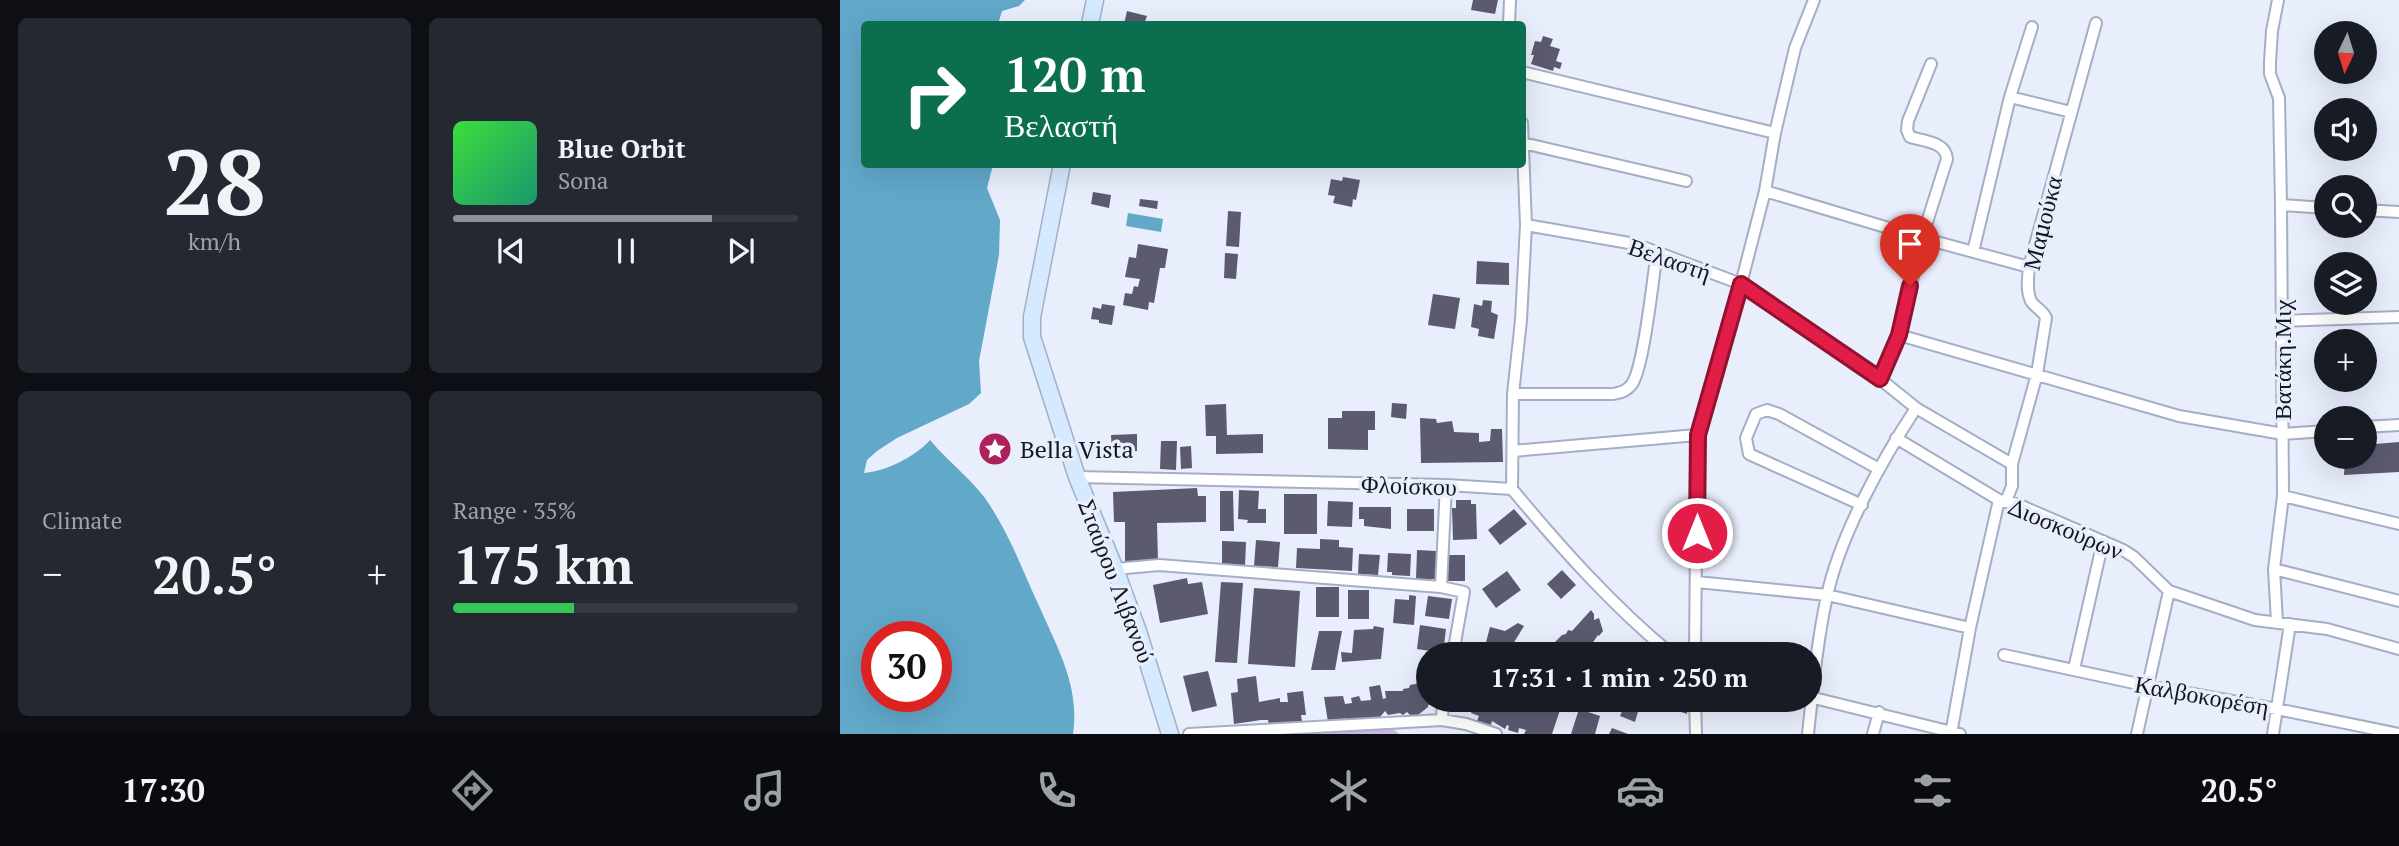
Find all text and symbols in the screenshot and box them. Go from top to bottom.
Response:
north arrow [2314,21,2376,84]
map controls [2314,21,2377,469]
text: 120 m [1004,41,1146,106]
icon: right [889,49,980,140]
button: sound [2314,98,2377,161]
text: Βελαστή [1004,104,1118,146]
text: 28 [163,120,266,241]
text: Blue Orbit [558,131,686,165]
text: Sona [558,165,608,196]
street label: Μαμούκα [2015,172,2069,273]
button: search [2314,175,2377,238]
pin [1880,214,1940,286]
icon: arrive [1891,225,1929,263]
text: km/h [188,226,241,257]
street label: Βελαστή [1624,230,1716,288]
icon: previous [492,232,530,270]
icon: pause [607,232,645,270]
icon: next [722,232,760,270]
button: layers [2314,252,2377,315]
street label: Βατάκη.Μιχ [2266,299,2298,420]
button: + [2314,329,2377,392]
button: − [2314,406,2377,469]
place icon: Bella Vista [976,430,1014,468]
place label: Bella Vista [1020,433,1134,465]
street label: Φλοίσκου [1360,467,1458,503]
street label: Διοσκούρων [2004,490,2128,566]
text: Range · 35% [453,495,576,526]
street label: Σταύρου Λιβανού [1071,495,1163,667]
position arrow [1660,496,1734,570]
text: Climate [42,505,122,536]
text: 175 km [453,530,634,599]
text: 20.5° [152,540,277,609]
text: − [42,549,62,599]
text: + [367,549,387,599]
speed limit sign: 30 [861,621,952,712]
text: 17:31 · 1 min · 250 m [1490,660,1748,694]
street label: Καλβοκορέση [2132,667,2272,723]
icon: directions [448,766,497,815]
icon: music [740,766,789,815]
icon: phone [1032,766,1081,815]
icon: climate [1324,766,1373,815]
icon: car [1616,766,1665,815]
icon: filters [1908,766,1957,815]
text: 17:30 [122,769,205,811]
text: 20.5° [2201,769,2277,811]

